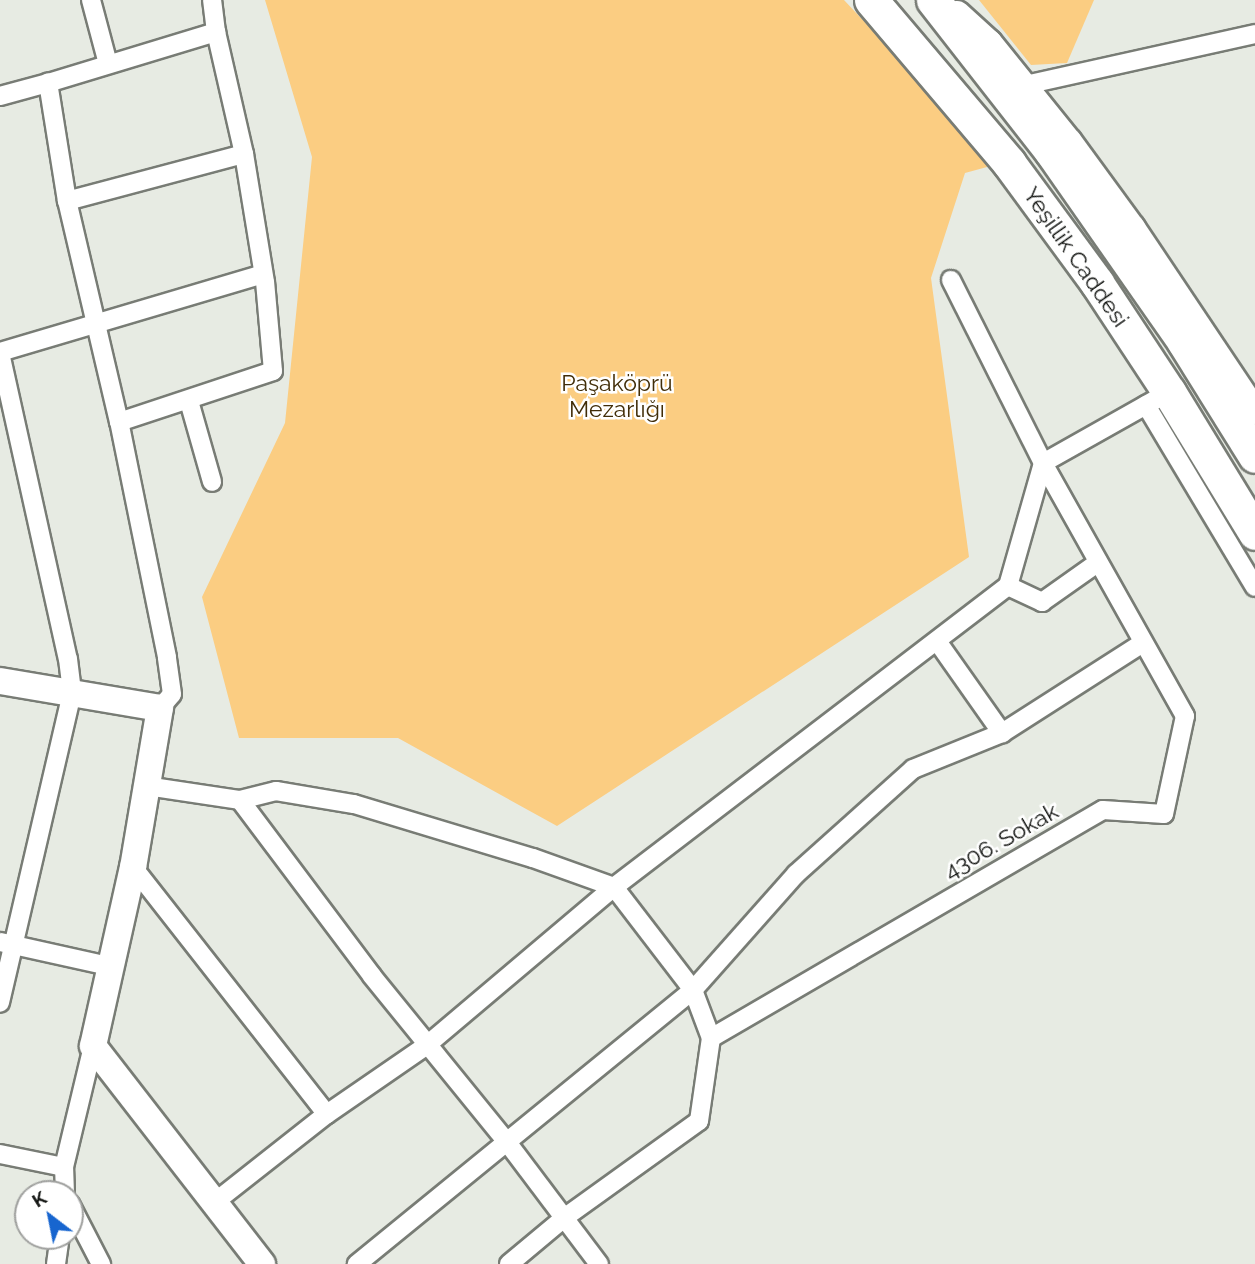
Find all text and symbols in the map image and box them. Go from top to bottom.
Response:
street label: Yeşillik Caddesi [1017,182,1135,332]
park label: Paşaköprü Mezarlığı [561,369,673,423]
street label: 4306. Sokak [939,797,1063,885]
north arrow [14,1180,84,1250]
text: K [28,1186,50,1212]

